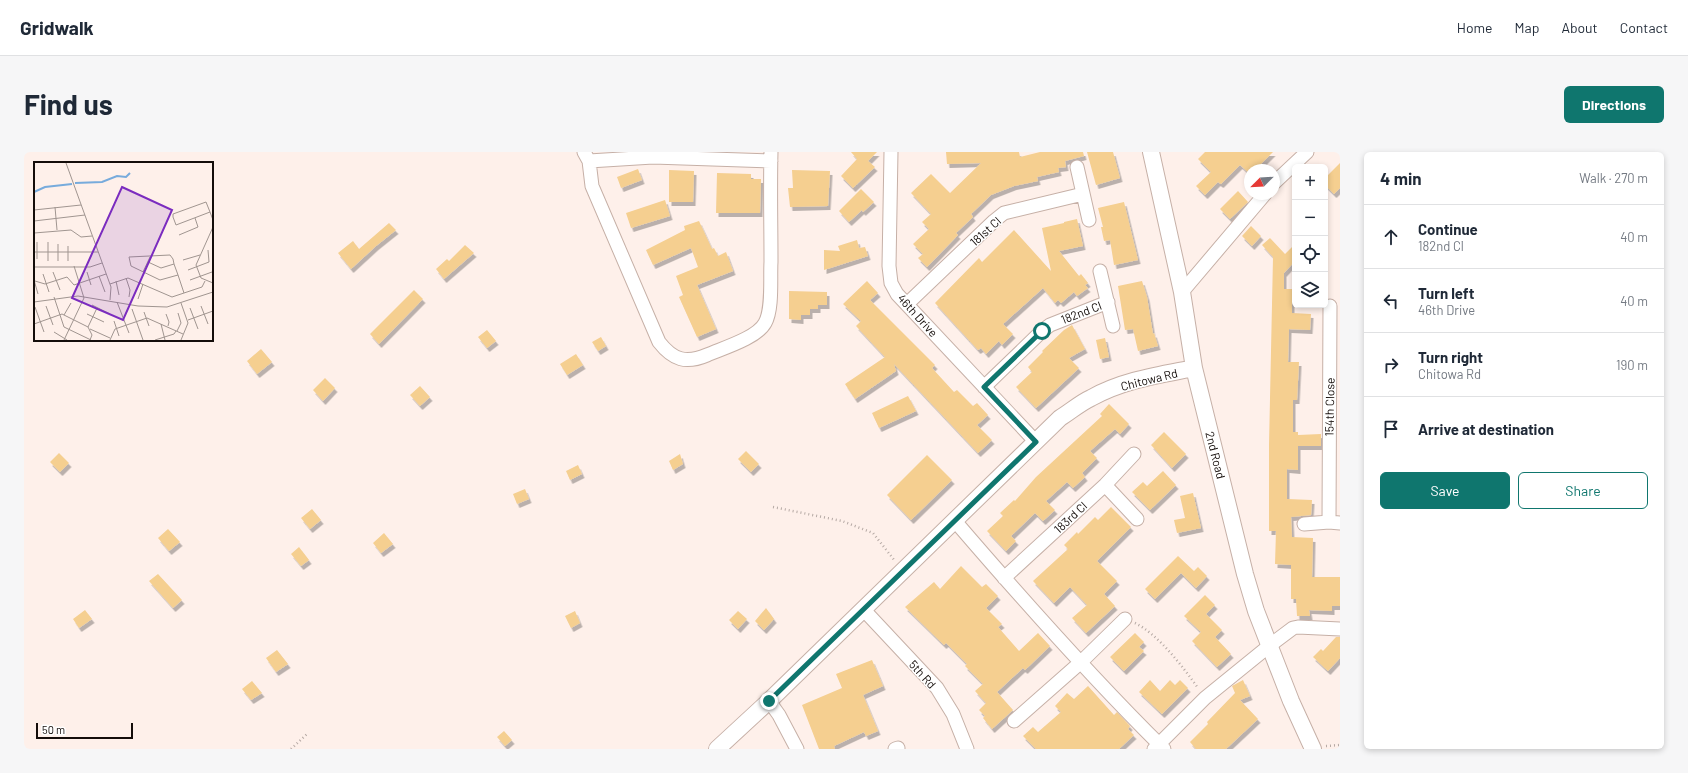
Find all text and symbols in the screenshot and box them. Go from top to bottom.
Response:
text: Gridwalk [20,16,94,39]
text: Home [1457,19,1493,36]
text: Map [1515,19,1539,36]
text: About [1561,19,1598,36]
text: Contact [1620,19,1668,36]
button: Directions [1564,86,1664,123]
text: Find us [24,87,113,121]
inset map [34,162,213,341]
north arrow [1244,164,1280,200]
map controls [1292,164,1328,308]
button: + [1292,164,1328,200]
text: 4 min [1380,168,1422,188]
text: Walk · 270 m [1579,170,1648,186]
button: − [1292,200,1328,236]
street label: 181st Cl [967,213,1003,249]
text: Continue [1418,220,1478,238]
icon: ahead [1380,226,1402,248]
text: 40 m [1620,229,1648,245]
button: locate [1292,236,1328,272]
text: 182nd Cl [1418,238,1464,254]
button: layers [1292,272,1328,308]
text: Turn left [1418,284,1474,302]
icon: left [1380,290,1402,312]
street label: 46th Drive [895,291,941,339]
text: 40 m [1620,293,1648,309]
street label: 182nd Cl [1059,298,1103,326]
text: 46th Drive [1418,302,1475,318]
route start [1033,322,1051,340]
text: Turn right [1418,348,1483,366]
icon: right [1380,354,1402,376]
text: 190 m [1616,357,1648,373]
street label: Chitowa Rd [1119,365,1179,393]
text: Chitowa Rd [1418,366,1481,382]
street label: 154th Close [1321,377,1337,437]
icon: arrive [1380,418,1402,440]
text: Arrive at destination [1418,420,1554,438]
street label: 2nd Road [1203,430,1229,480]
button: Save [1380,472,1510,509]
button: Share [1518,472,1648,509]
street label: 183rd Cl [1051,498,1089,536]
street label: 5th Rd [907,657,939,691]
route end [760,692,778,710]
scale bar [36,721,133,740]
text: 50 m [42,723,65,736]

